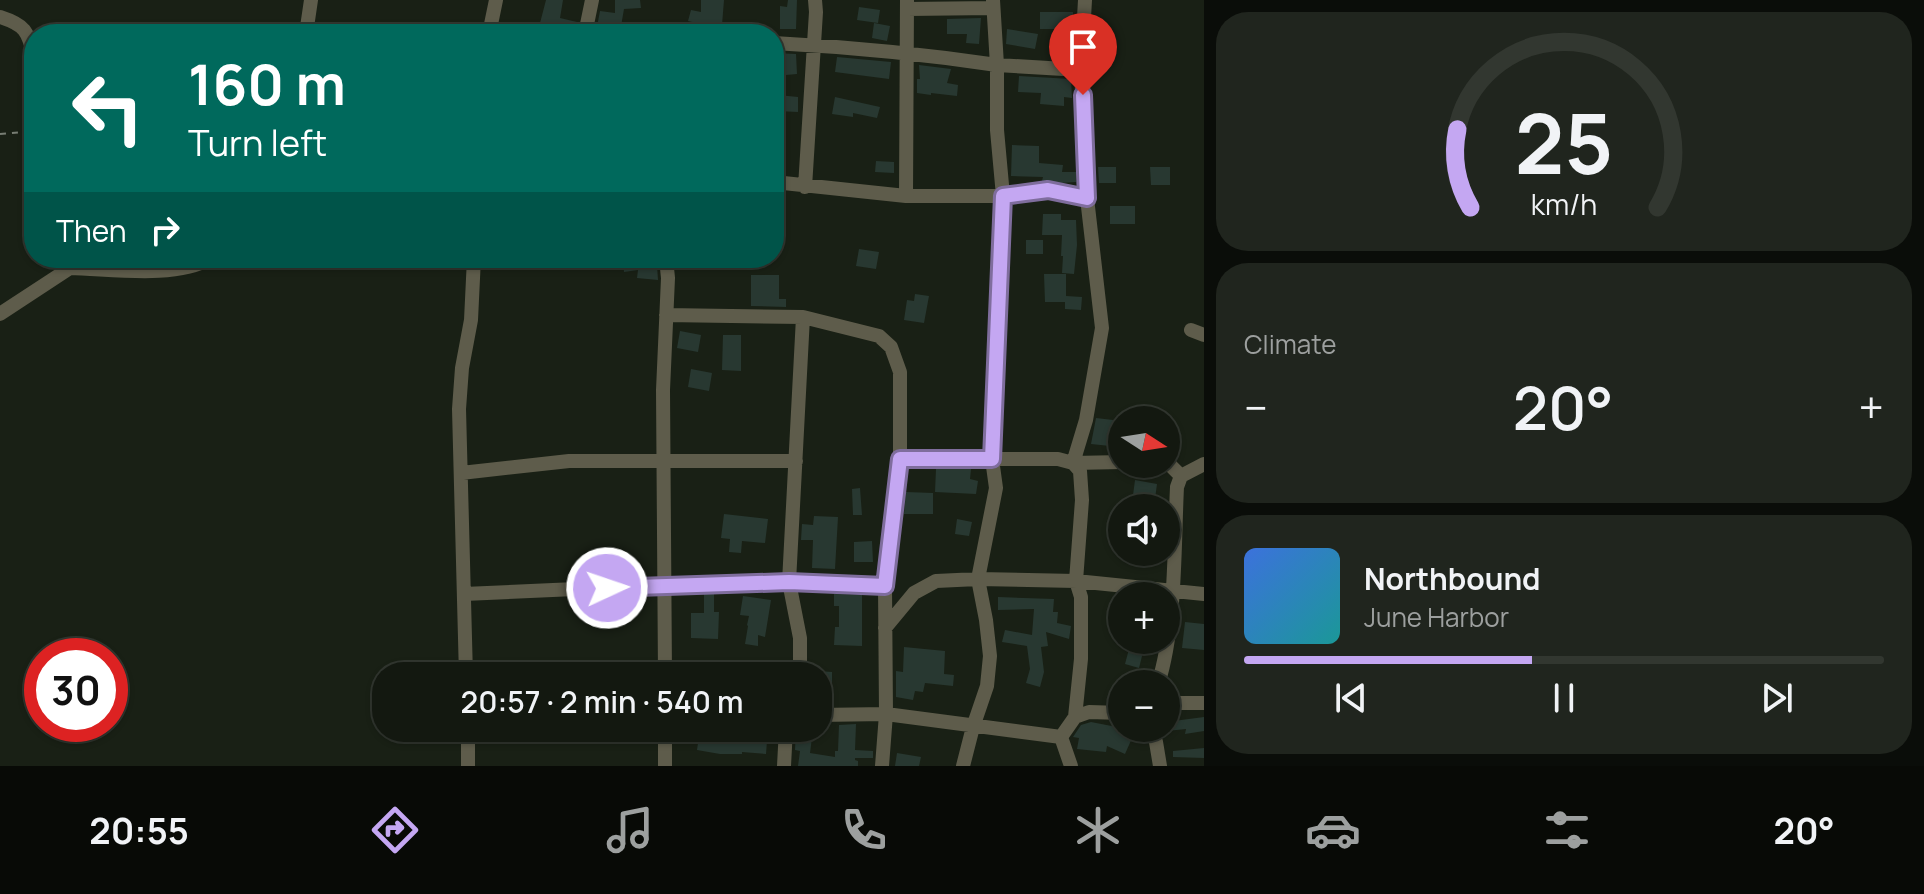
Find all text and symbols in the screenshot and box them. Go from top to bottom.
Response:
pin [1049,13,1117,95]
icon: arrive [1061,25,1105,69]
text: 160 m [188,45,346,122]
icon: left [56,56,160,160]
text: 25 [1515,84,1613,198]
text: Turn left [188,118,327,167]
text: km/h [1531,185,1597,224]
icon: right [143,208,187,252]
text: Then [56,210,127,251]
text: Climate [1244,326,1336,362]
text: 20° [1513,366,1614,448]
text: − [1244,377,1268,437]
text: + [1859,377,1884,437]
north arrow [1108,406,1180,478]
map controls [1108,406,1180,742]
button: sound [1108,494,1180,566]
position arrow [565,546,649,630]
text: Northbound [1364,558,1541,599]
button: + [1108,582,1180,654]
text: June Harbor [1364,599,1509,635]
speed limit sign: 30 [24,638,128,742]
button: − [1108,670,1180,742]
icon: previous [1329,676,1373,720]
icon: pause [1542,676,1586,720]
icon: next [1755,676,1799,720]
text: 20:57 · 2 min · 540 m [461,681,743,722]
icon: directions [367,802,423,858]
icon: music [602,802,658,858]
icon: phone [836,802,892,858]
icon: climate [1070,802,1126,858]
icon: car [1305,802,1361,858]
icon: filters [1539,802,1595,858]
text: 20:55 [89,806,189,855]
text: 20° [1773,806,1835,855]

